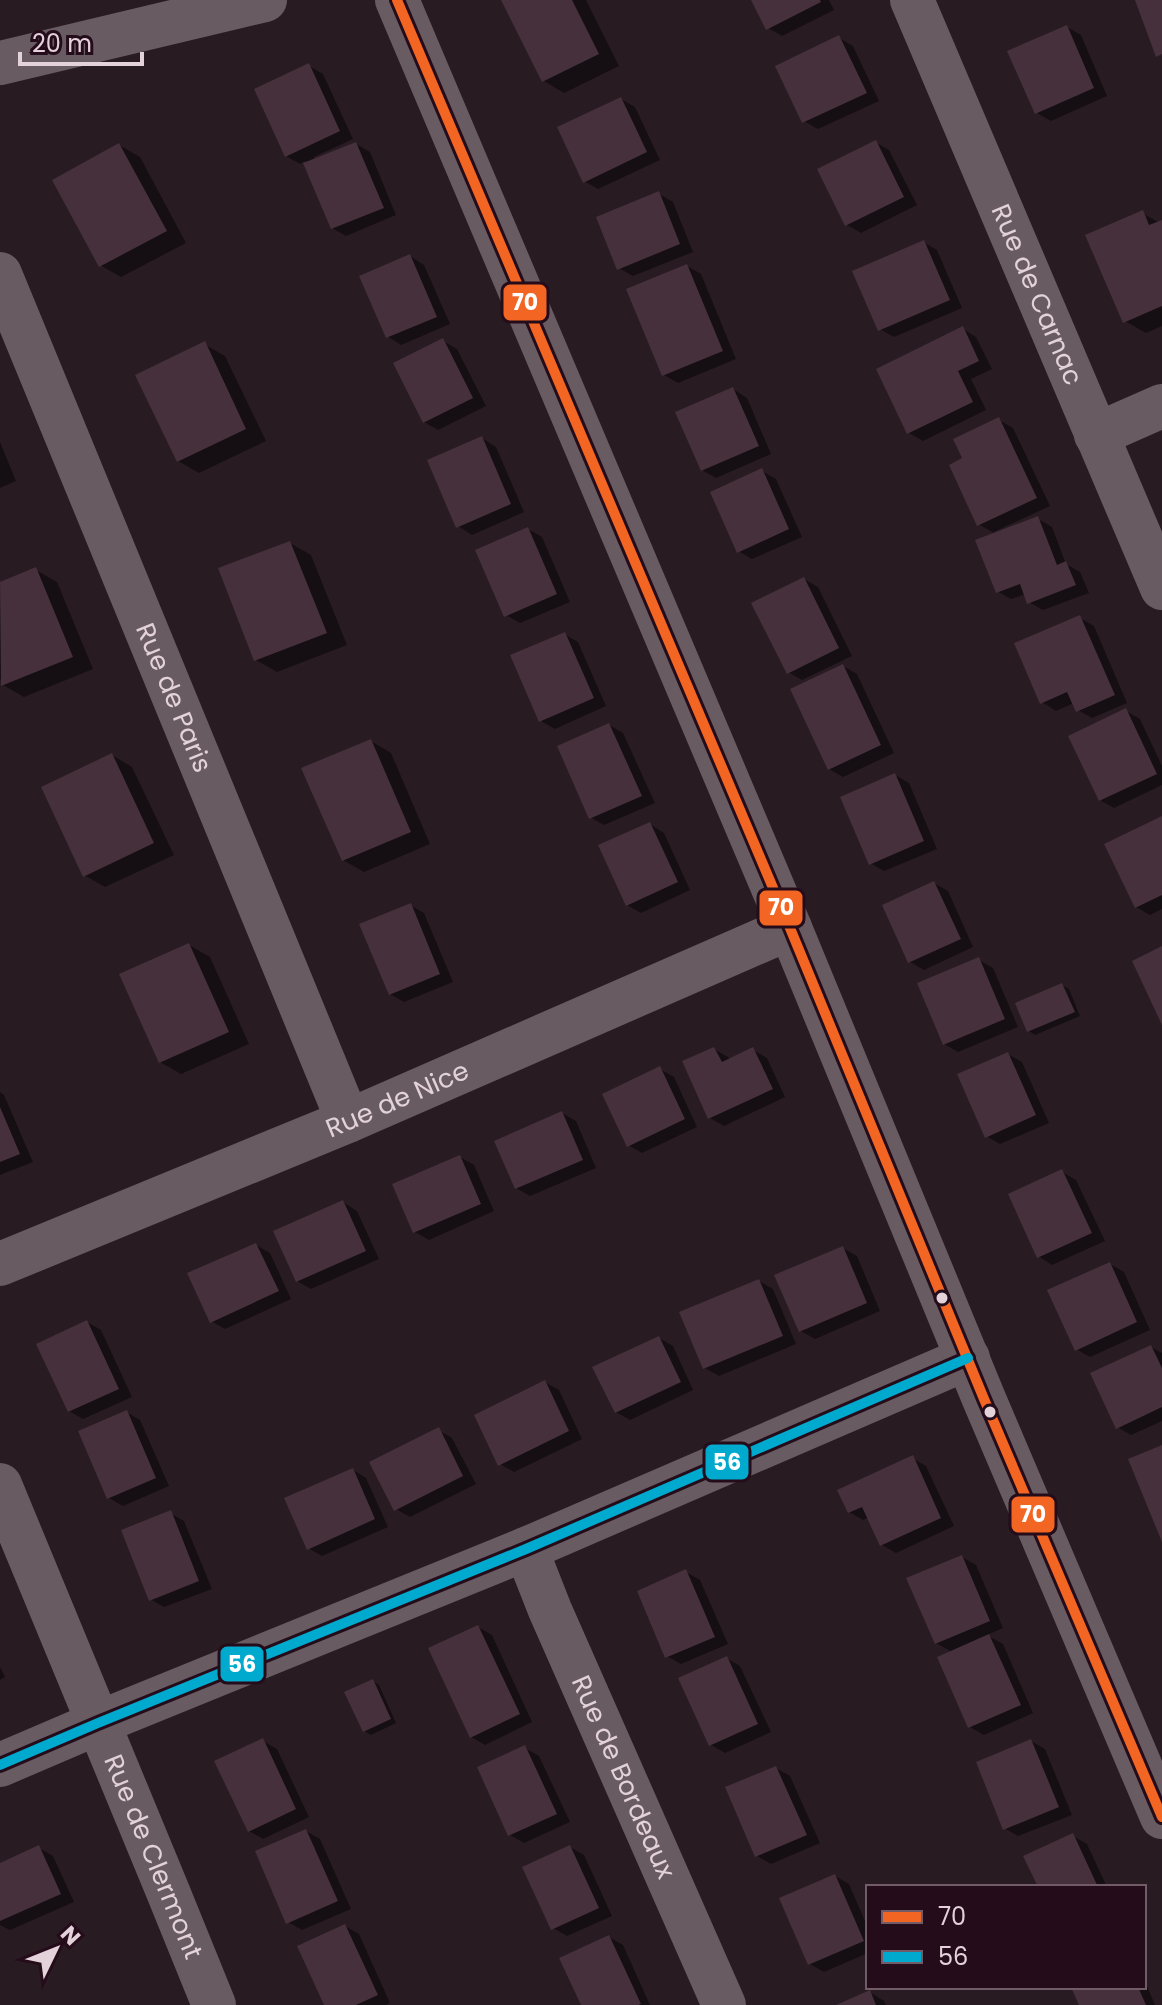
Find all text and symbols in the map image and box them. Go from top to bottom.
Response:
scale bar [20,16,142,66]
text: 20 m [32,27,92,60]
street label: Rue de Carnac [983,198,1092,391]
line badge: 70 [502,283,548,322]
text: 70 [512,287,538,318]
street label: Rue de Paris [127,617,221,778]
line badge: 70 [758,889,804,927]
text: 70 [768,892,794,923]
street label: Rue de Nice [320,1052,474,1146]
unlabelled marker [934,1290,950,1306]
unlabelled marker [982,1404,998,1420]
line badge: 56 [704,1443,750,1481]
text: 56 [713,1447,741,1478]
line badge: 70 [1010,1495,1056,1534]
text: 70 [1020,1499,1046,1530]
line badge: 56 [219,1645,265,1683]
text: 56 [228,1649,256,1680]
street label: Rue de Bordeaux [563,1670,684,1885]
street label: Rue de Clermont [95,1749,211,1964]
legend [866,1885,1146,1989]
text: 70 [938,1900,966,1933]
north arrow [16,1909,96,1989]
text: N [53,1919,87,1952]
text: 56 [938,1940,968,1973]

